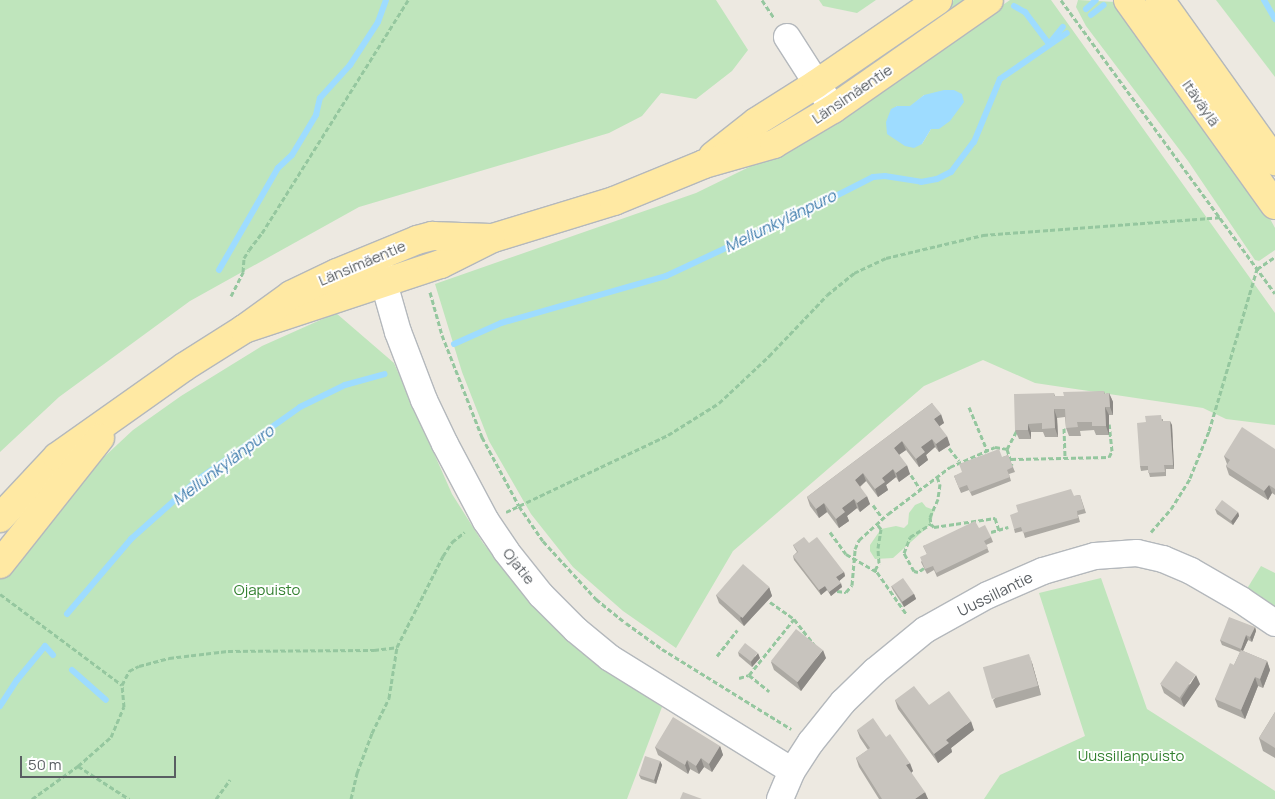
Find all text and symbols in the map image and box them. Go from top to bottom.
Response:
street label: Länsimäentie [808,61,896,127]
street label: Itäväylä [1179,76,1223,130]
water label: Mellunkylänpuro [721,186,839,256]
street label: Länsimäentie [316,237,408,289]
water label: Mellunkylänpuro [169,421,277,509]
street label: Ojatie [499,544,539,588]
street label: Uussillantie [955,568,1035,620]
park label: Ojapuisto [234,581,300,599]
scale bar [22,746,179,778]
park label: Uussillanpuisto [1078,747,1184,765]
text: 50 m [28,754,62,775]

